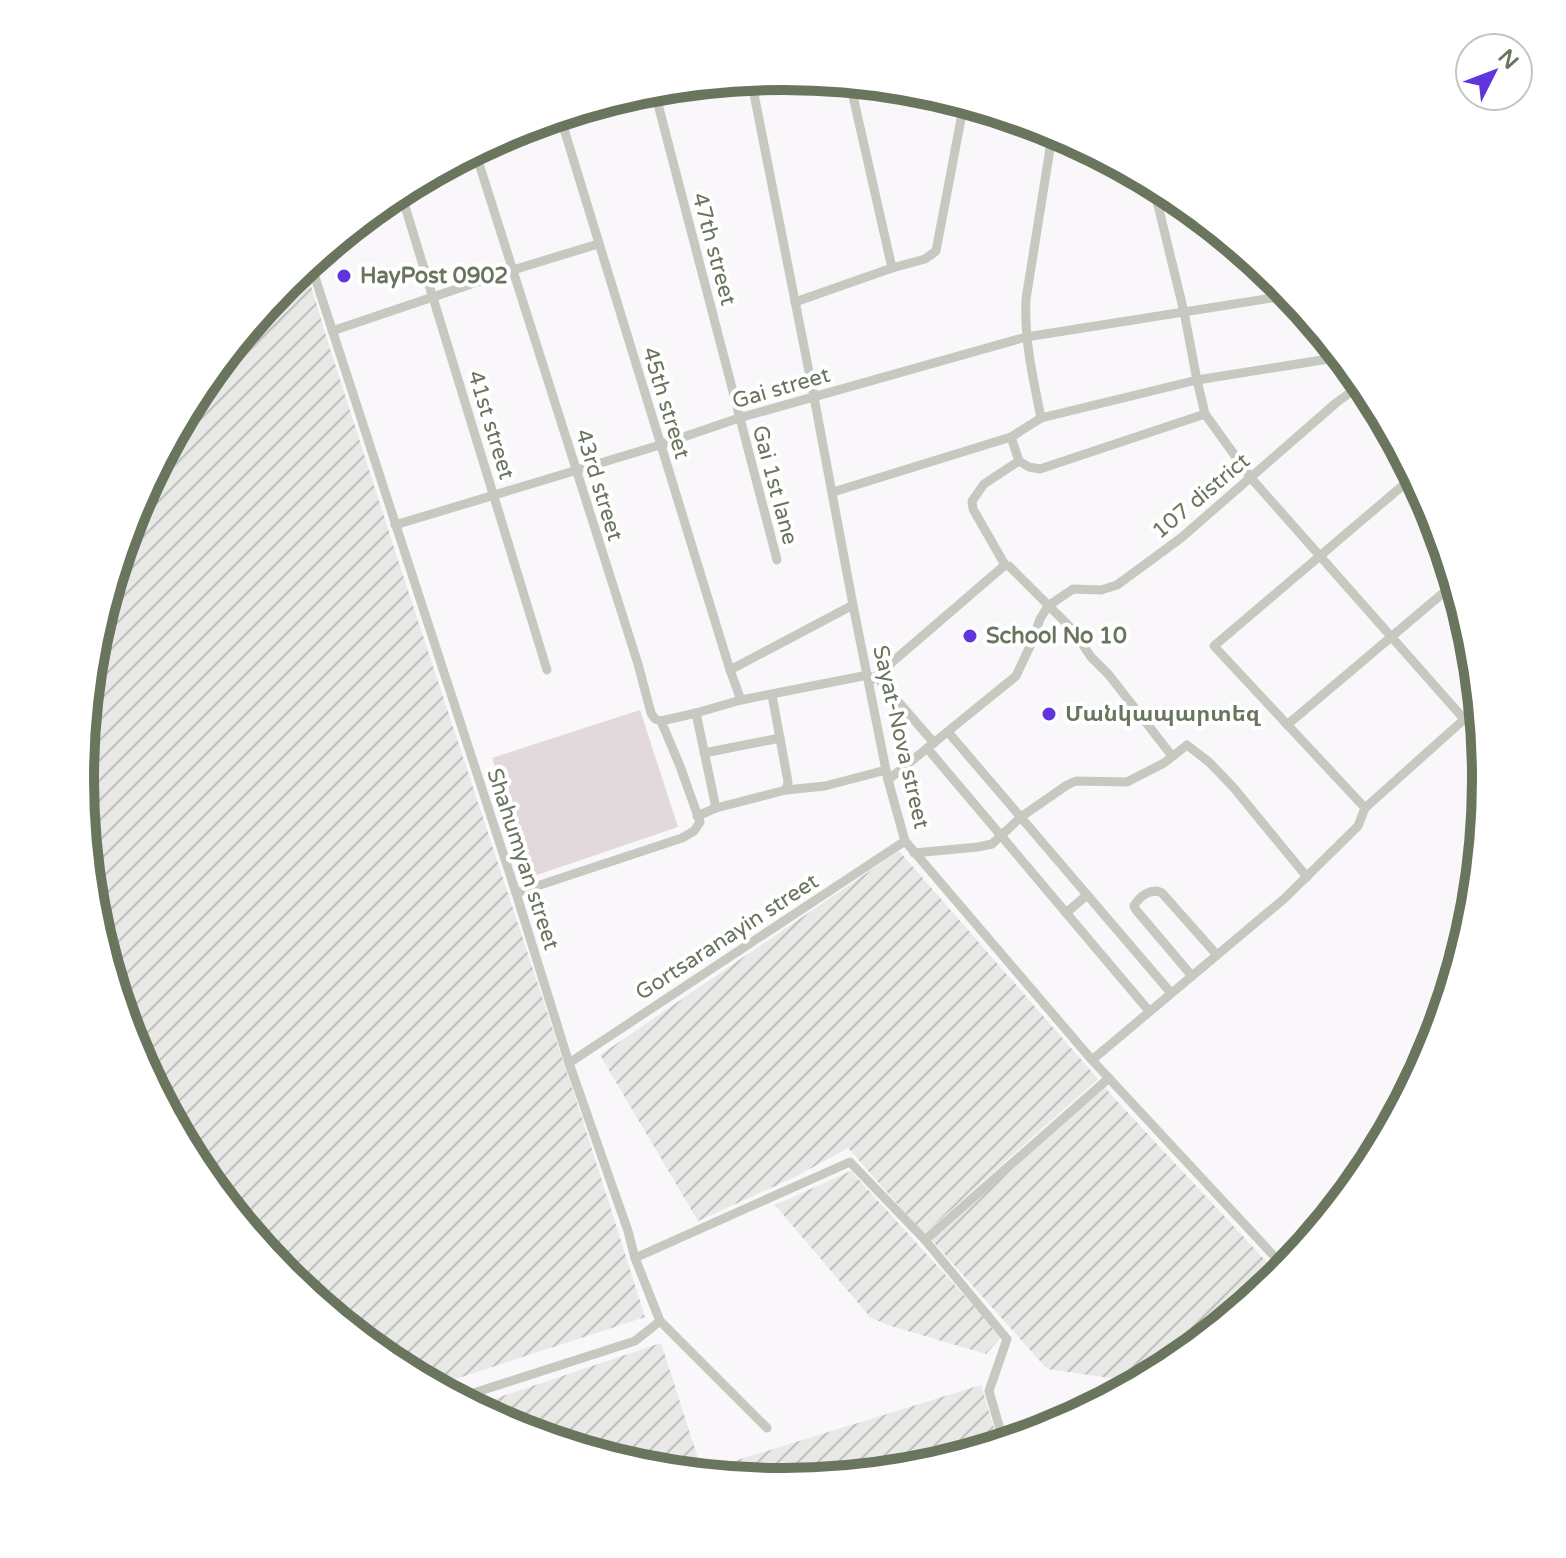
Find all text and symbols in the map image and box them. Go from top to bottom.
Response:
north arrow [1454,32,1534,112]
text: N [1493,44,1524,75]
street label: 47th street [687,190,741,308]
place label: HayPost 0902 [360,263,508,289]
marker: HayPost 0902 [335,267,353,285]
street label: 45th street [637,344,695,462]
street label: Gai street [729,362,833,414]
street label: 41st street [462,367,520,483]
street label: Gai 1st lane [747,423,803,547]
street label: 43rd street [570,426,628,544]
street label: 107 district [1147,448,1255,544]
place label: School No 10 [986,623,1127,649]
marker: School No 10 [961,627,979,645]
street label: Sayat-Nova street [867,643,935,831]
place label: Մանկապարտեզ [1065,701,1262,727]
marker: Մանկապարտեզ [1040,705,1058,723]
street label: Shahumyan street [481,765,565,953]
street label: Gortsaranayin street [631,868,823,1006]

